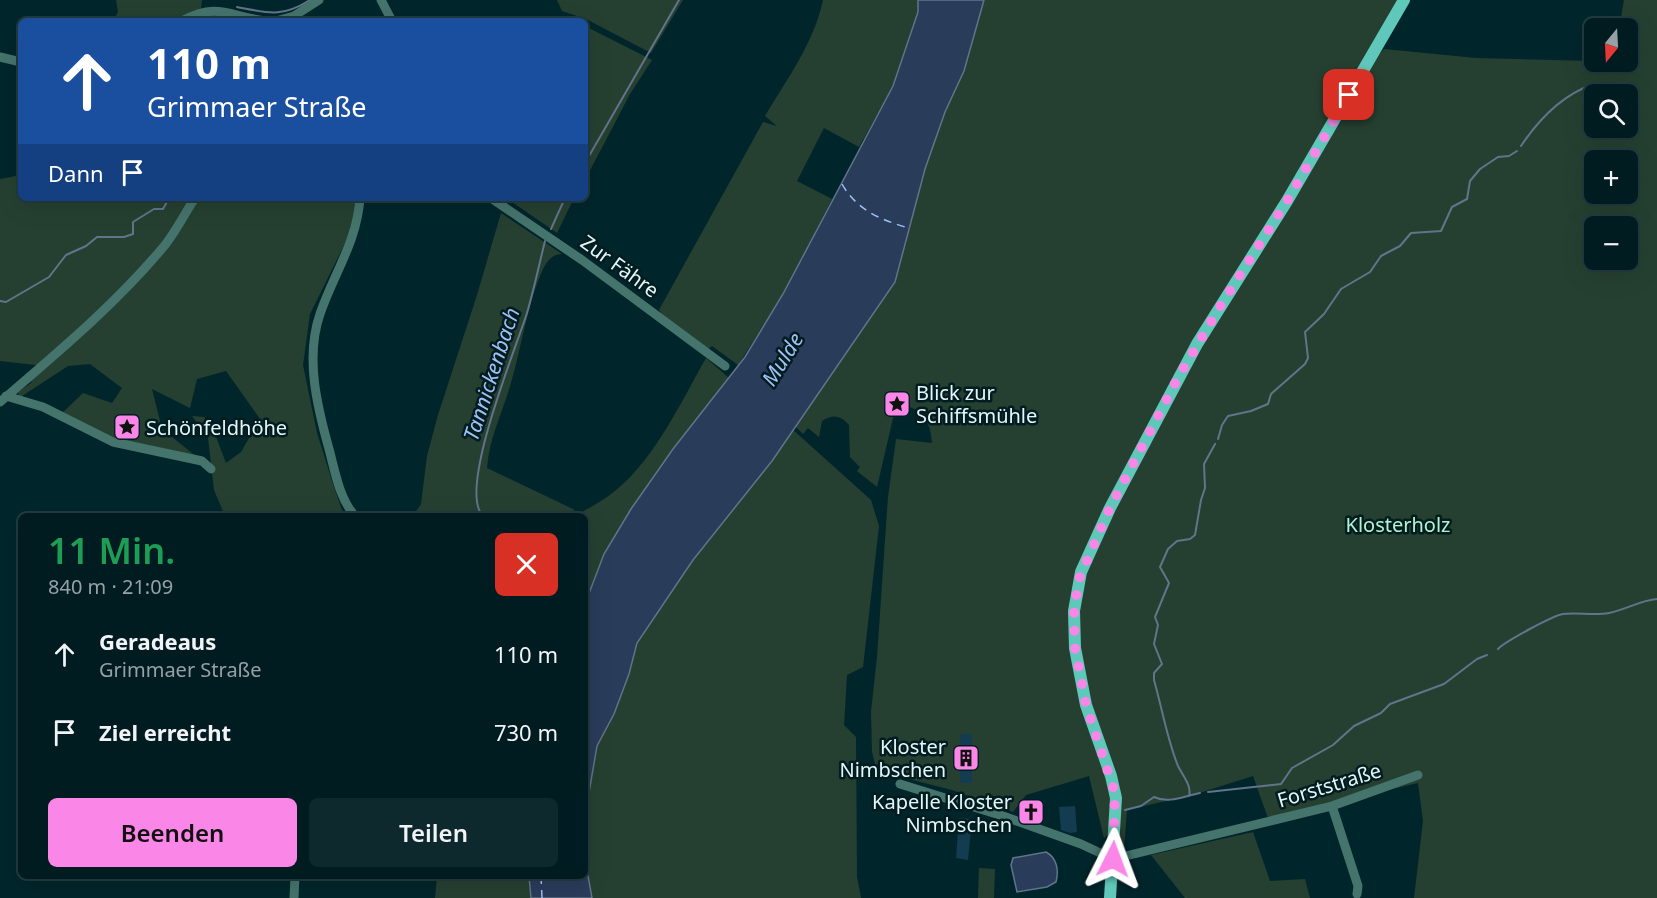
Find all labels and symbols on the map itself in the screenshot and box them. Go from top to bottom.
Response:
north arrow [1584,18,1638,72]
pin [1323,69,1374,120]
street label: Zur Fähre [576,229,664,303]
water label: Tannickenbach [456,304,526,444]
water label: Mulde [755,327,809,391]
place label: Blick zur Schiffsmühle [916,379,1037,429]
place icon: Blick zur Schiffsmühle [882,389,912,419]
place icon: Schönfeldhöhe [112,412,142,442]
place label: Schönfeldhöhe [146,414,287,441]
park label: Klosterholz [1346,511,1451,538]
place label: Kloster Nimbschen [839,733,946,783]
building icon: Kloster Nimbschen [951,743,981,773]
street label: Forststraße [1274,756,1384,814]
place label: Kapelle Kloster Nimbschen [872,788,1012,838]
church icon: Kapelle Kloster Nimbschen [1016,797,1046,827]
position arrow [1081,827,1145,891]

